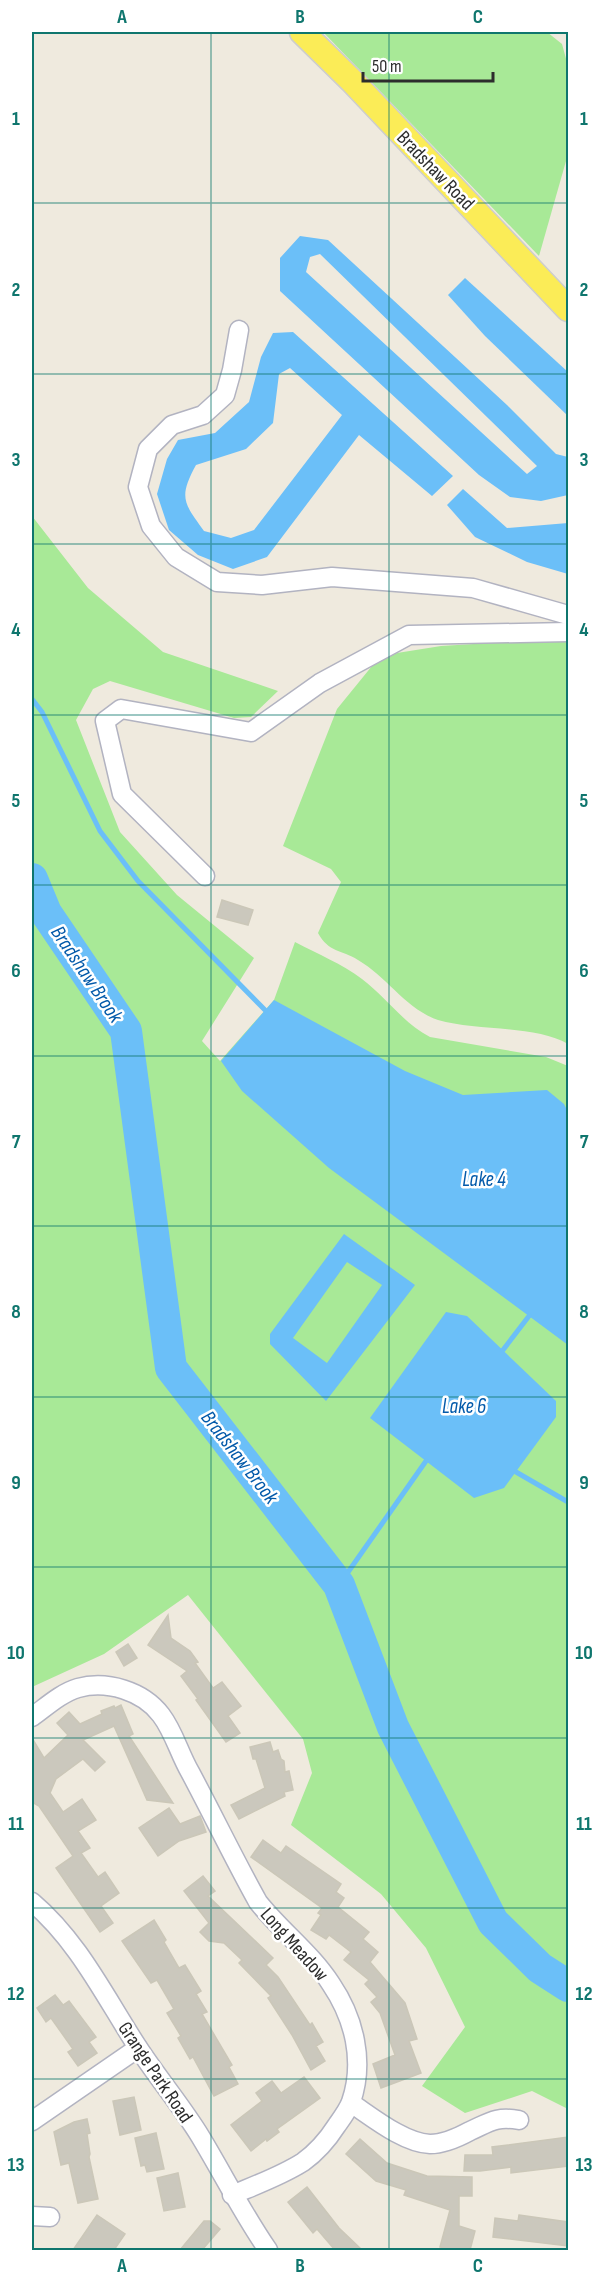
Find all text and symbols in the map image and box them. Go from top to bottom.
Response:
text: A [116,5,127,29]
text: B [295,5,305,29]
text: C [473,5,483,29]
scale bar [363,45,494,83]
text: 50 m [372,56,402,77]
text: 1 [12,107,20,131]
text: 1 [580,107,588,131]
street label: Bradshaw Road [391,126,479,216]
text: 2 [12,278,20,302]
text: 2 [580,278,588,302]
text: 3 [12,448,21,472]
text: 3 [580,448,589,472]
text: 4 [11,618,21,642]
text: 4 [579,618,589,642]
text: 5 [12,789,21,813]
text: 5 [580,789,589,813]
water label: Bradshaw Brook [45,921,129,1028]
text: 6 [11,959,21,983]
text: 6 [579,959,589,983]
text: 7 [12,1130,21,1154]
text: 7 [580,1130,589,1154]
water label: Lake 4 [462,1167,506,1192]
text: 8 [11,1300,21,1324]
text: 8 [579,1300,589,1324]
water label: Lake 6 [442,1394,487,1419]
water label: Bradshaw Brook [196,1406,284,1510]
text: 9 [11,1471,21,1495]
text: 9 [579,1471,589,1495]
text: 10 [7,1641,25,1665]
text: 10 [575,1641,593,1665]
text: 11 [8,1812,24,1836]
text: 11 [576,1812,592,1836]
street label: Long Meadow [255,1903,333,1986]
text: 12 [8,1982,24,2006]
text: 12 [576,1982,592,2006]
street label: Grange Park Road [113,2018,198,2128]
text: 13 [8,2153,24,2177]
text: 13 [576,2153,592,2177]
text: A [116,2254,127,2278]
text: B [295,2254,305,2278]
text: C [473,2254,483,2278]

